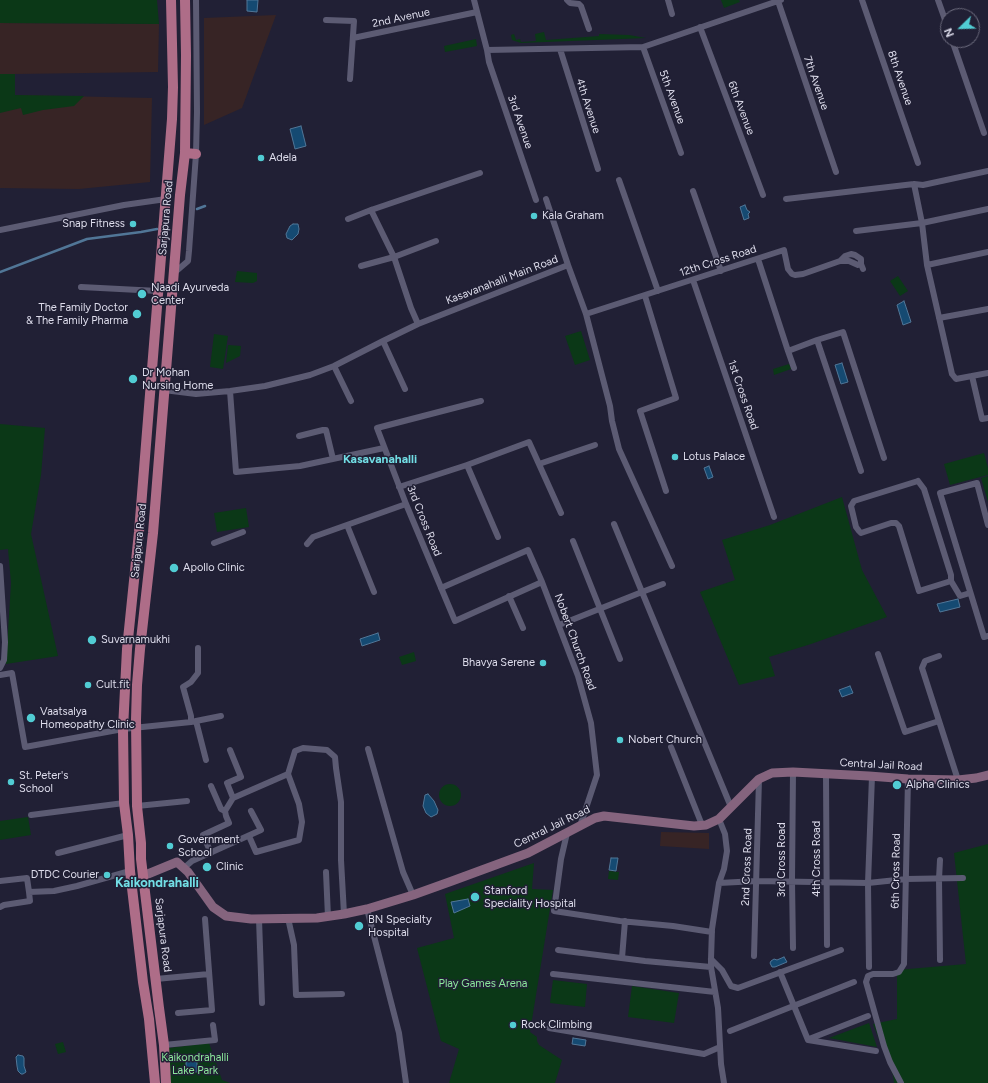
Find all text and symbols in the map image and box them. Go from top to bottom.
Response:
street label: 2nd Avenue [371,5,431,31]
north arrow [940,8,980,48]
text: N [942,26,957,39]
street label: 8th Avenue [884,49,916,107]
street label: 7th Avenue [801,54,831,112]
street label: 5th Avenue [656,68,688,126]
street label: 4th Avenue [573,77,603,135]
street label: 6th Avenue [725,79,757,137]
street label: 3rd Avenue [505,93,535,151]
place label: Adela [269,151,297,165]
marker: Adela [256,153,266,163]
street label: Sarjapura Road [156,180,176,256]
place label: Kala Graham [542,209,604,223]
marker: Kala Graham [529,211,539,221]
place label: Snap Fitness [62,217,125,231]
marker: Snap Fitness [128,219,138,229]
street label: 12th Cross Road [678,242,758,280]
street label: Kasavanahalli Main Road [444,252,560,308]
place label: Naadi Ayurveda Center [151,281,229,307]
marker: Naadi Ayurveda Center [136,288,148,300]
place label: The Family Doctor & The Family Pharma [26,301,128,327]
marker: The Family Doctor & The Family Pharma [131,308,143,320]
street label: 1st Cross Road [725,358,761,432]
place label: Dr Mohan Nursing Home [142,366,213,392]
marker: Dr Mohan Nursing Home [127,373,139,385]
place label: Lotus Palace [683,450,745,464]
district label: Kasavanahalli [343,452,417,466]
marker: Lotus Palace [670,452,680,462]
street label: 3rd Cross Road [404,484,444,558]
street label: Sarjapura Road [129,503,149,579]
place label: Apollo Clinic [183,561,245,575]
marker: Apollo Clinic [168,562,180,574]
street label: Nobert Church Road [551,592,599,692]
place label: Suvarnamukhi [101,633,170,647]
marker: Suvarnamukhi [86,634,98,646]
place label: Bhavya Serene [462,656,535,670]
marker: Bhavya Serene [538,658,548,668]
place label: Cult.fit [96,678,130,692]
marker: Cult.fit [83,680,93,690]
place label: Vaatsalya Homeopathy Clinic [40,705,135,731]
marker: Vaatsalya Homeopathy Clinic [25,712,37,724]
place label: Nobert Church [628,733,702,747]
marker: Nobert Church [615,735,625,745]
street label: Central Jail Road [839,756,923,774]
place label: St. Peter's School [19,769,68,795]
marker: St. Peter's School [6,777,16,787]
place label: Alpha Clinics [906,778,970,792]
marker: Alpha Clinics [891,779,903,791]
street label: Central Jail Road [512,803,592,851]
street label: 4th Cross Road [810,821,824,897]
street label: 3rd Cross Road [775,822,789,898]
street label: 2nd Cross Road [739,828,755,906]
place label: Government School [178,833,240,859]
street label: 6th Cross Road [889,833,903,909]
marker: Government School [165,841,175,851]
place label: Clinic [216,860,244,874]
marker: Clinic [201,861,213,873]
place label: DTDC Courier [31,868,99,882]
marker: DTDC Courier [102,870,112,880]
district label: Kaikondrahalli [115,875,199,891]
place label: Stanford Speciality Hospital [484,884,576,910]
marker: Stanford Speciality Hospital [469,891,481,903]
street label: Sarjapura Road [152,897,174,973]
place label: BN Specialty Hospital [368,913,432,939]
marker: BN Specialty Hospital [353,920,365,932]
park label: Play Games Arena [439,977,527,991]
place label: Rock Climbing [521,1018,592,1032]
marker: Rock Climbing [508,1020,518,1030]
park label: Kaikondrahalli Lake Park [161,1051,229,1077]

